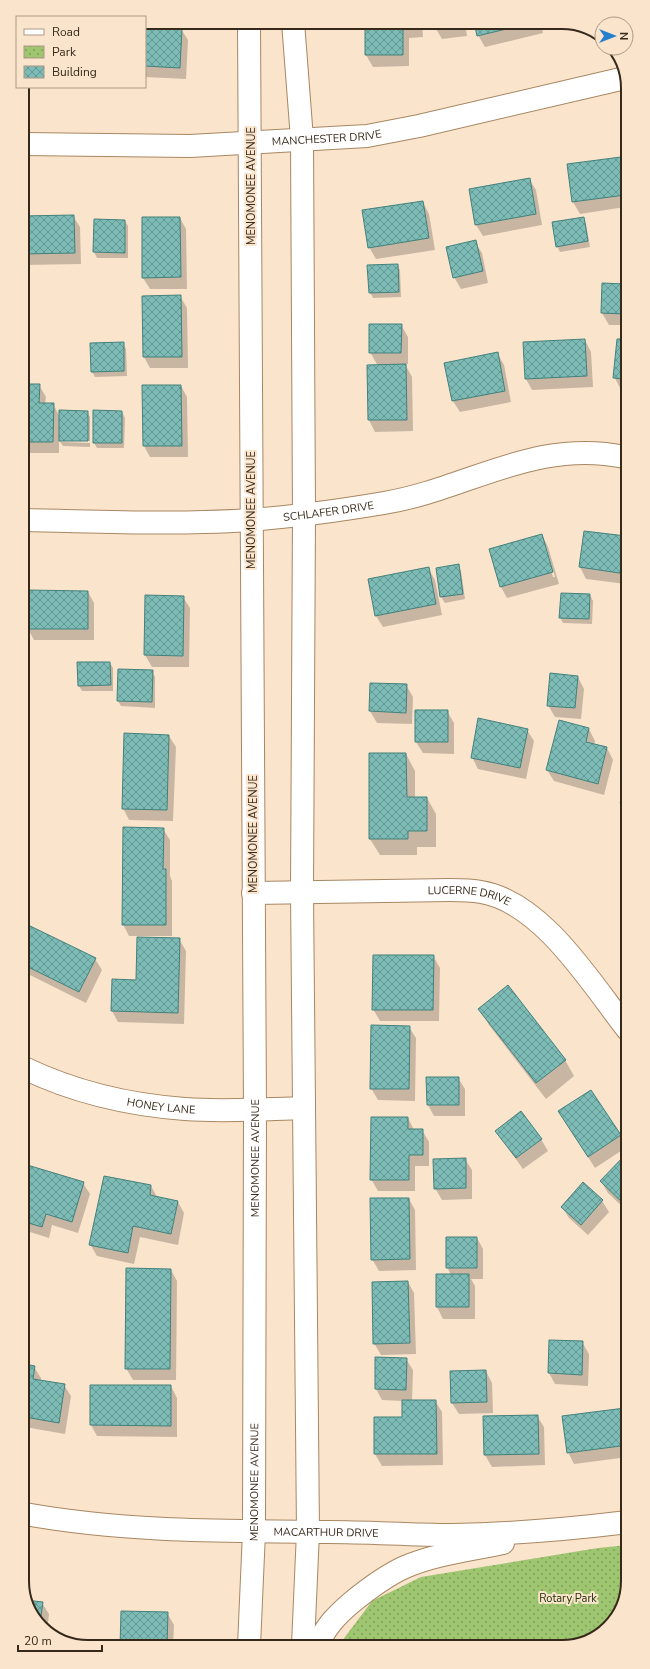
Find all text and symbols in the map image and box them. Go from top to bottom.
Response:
legend [16,16,146,88]
north arrow [594,16,634,56]
text: Road [52,24,80,40]
text: N [616,32,631,40]
text: Park [52,44,77,60]
text: Building [52,64,97,80]
street label: MANCHESTER DRIVE [272,126,383,149]
street label: MENOMONEE AVENUE [244,127,259,245]
street label: MENOMONEE AVENUE [244,451,259,569]
street label: SCHLAFER DRIVE [282,498,375,525]
street label: MENOMONEE AVENUE [246,775,261,893]
street label: LUCERNE DRIVE [428,883,513,909]
street label: HONEY LANE [125,1094,196,1118]
street label: MENOMONEE AVENUE [248,1099,263,1217]
street label: MENOMONEE AVENUE [247,1423,262,1541]
street label: MACARTHUR DRIVE [273,1525,379,1541]
park label: Rotary Park [539,1591,597,1606]
scale bar [18,1627,102,1653]
text: 20 m [24,1633,52,1649]

